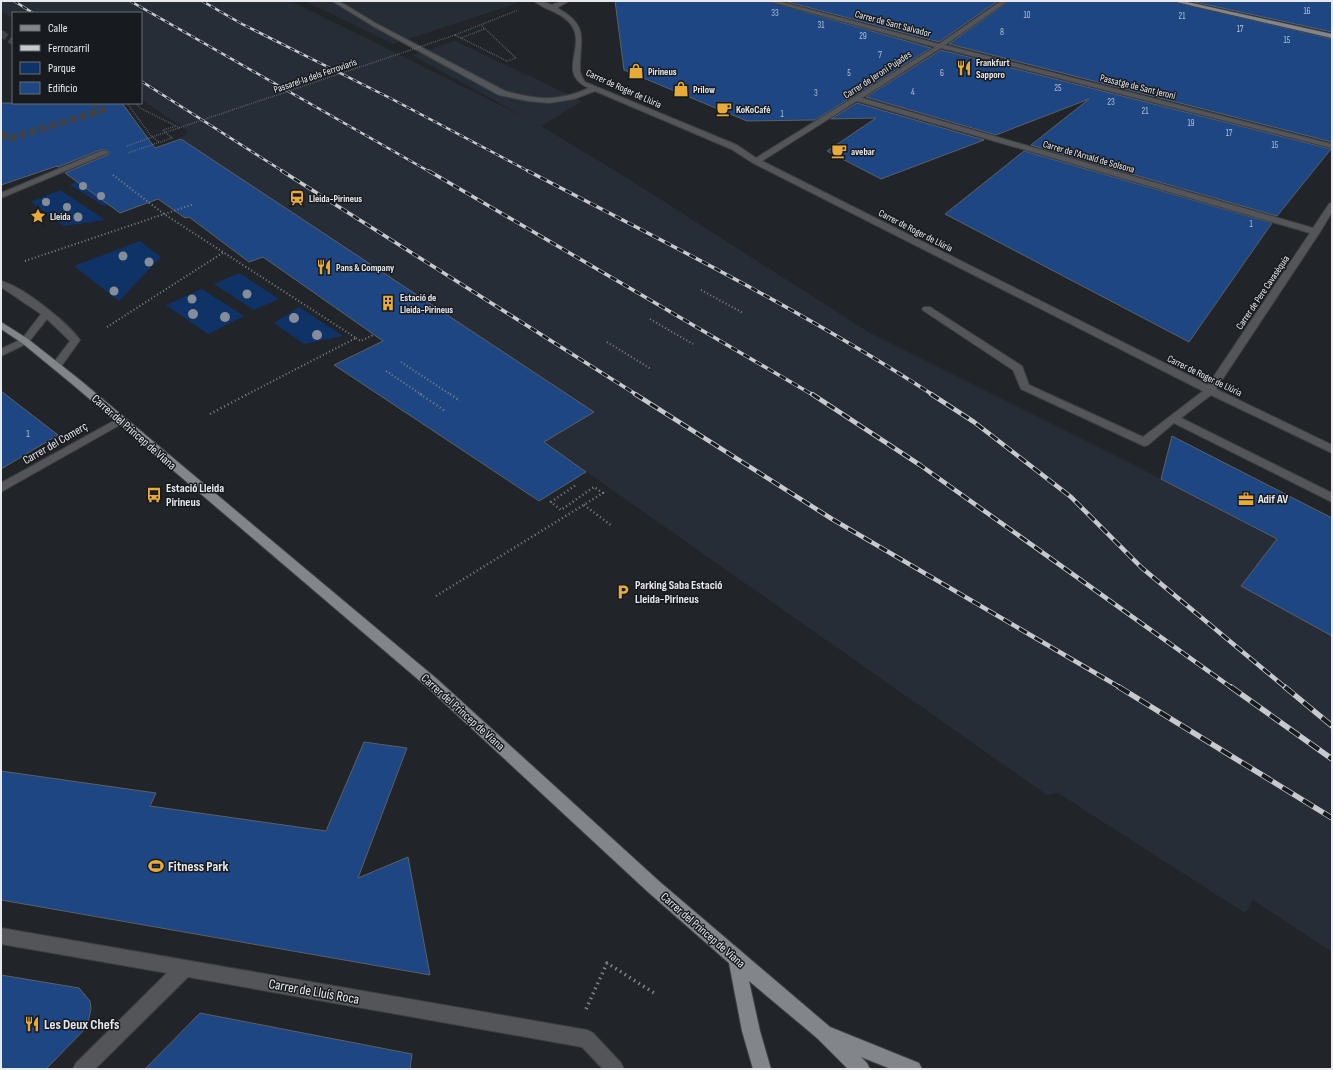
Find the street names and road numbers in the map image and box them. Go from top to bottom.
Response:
street label: Carrer de Sant Salvador [853,8,932,40]
street label: Carrer de Jeroni Pujades [841,48,914,101]
street label: Passarel·la dels Ferroviaris [272,56,359,96]
street label: Carrer de Roger de Llúria [584,67,663,111]
street label: Passatge de Sant Jeroni [1099,72,1177,102]
street label: Carrer de l'Arnald de Solsona [1041,138,1136,176]
street label: Carrer de Roger de Llúria [876,207,955,255]
street label: Carrer de Pere Cavasèquia [1234,253,1292,332]
street label: Carrer de Roger de Llúria [1165,353,1244,399]
street label: Carrer del Princep de Viana [88,392,179,473]
street label: Carrer del Comerç [20,419,90,468]
street label: Carrer del Princep de Viana [418,671,508,754]
street label: Carrer del Princep de Viana [657,890,748,971]
street label: Carrer de Lluís Roca [267,975,361,1008]

